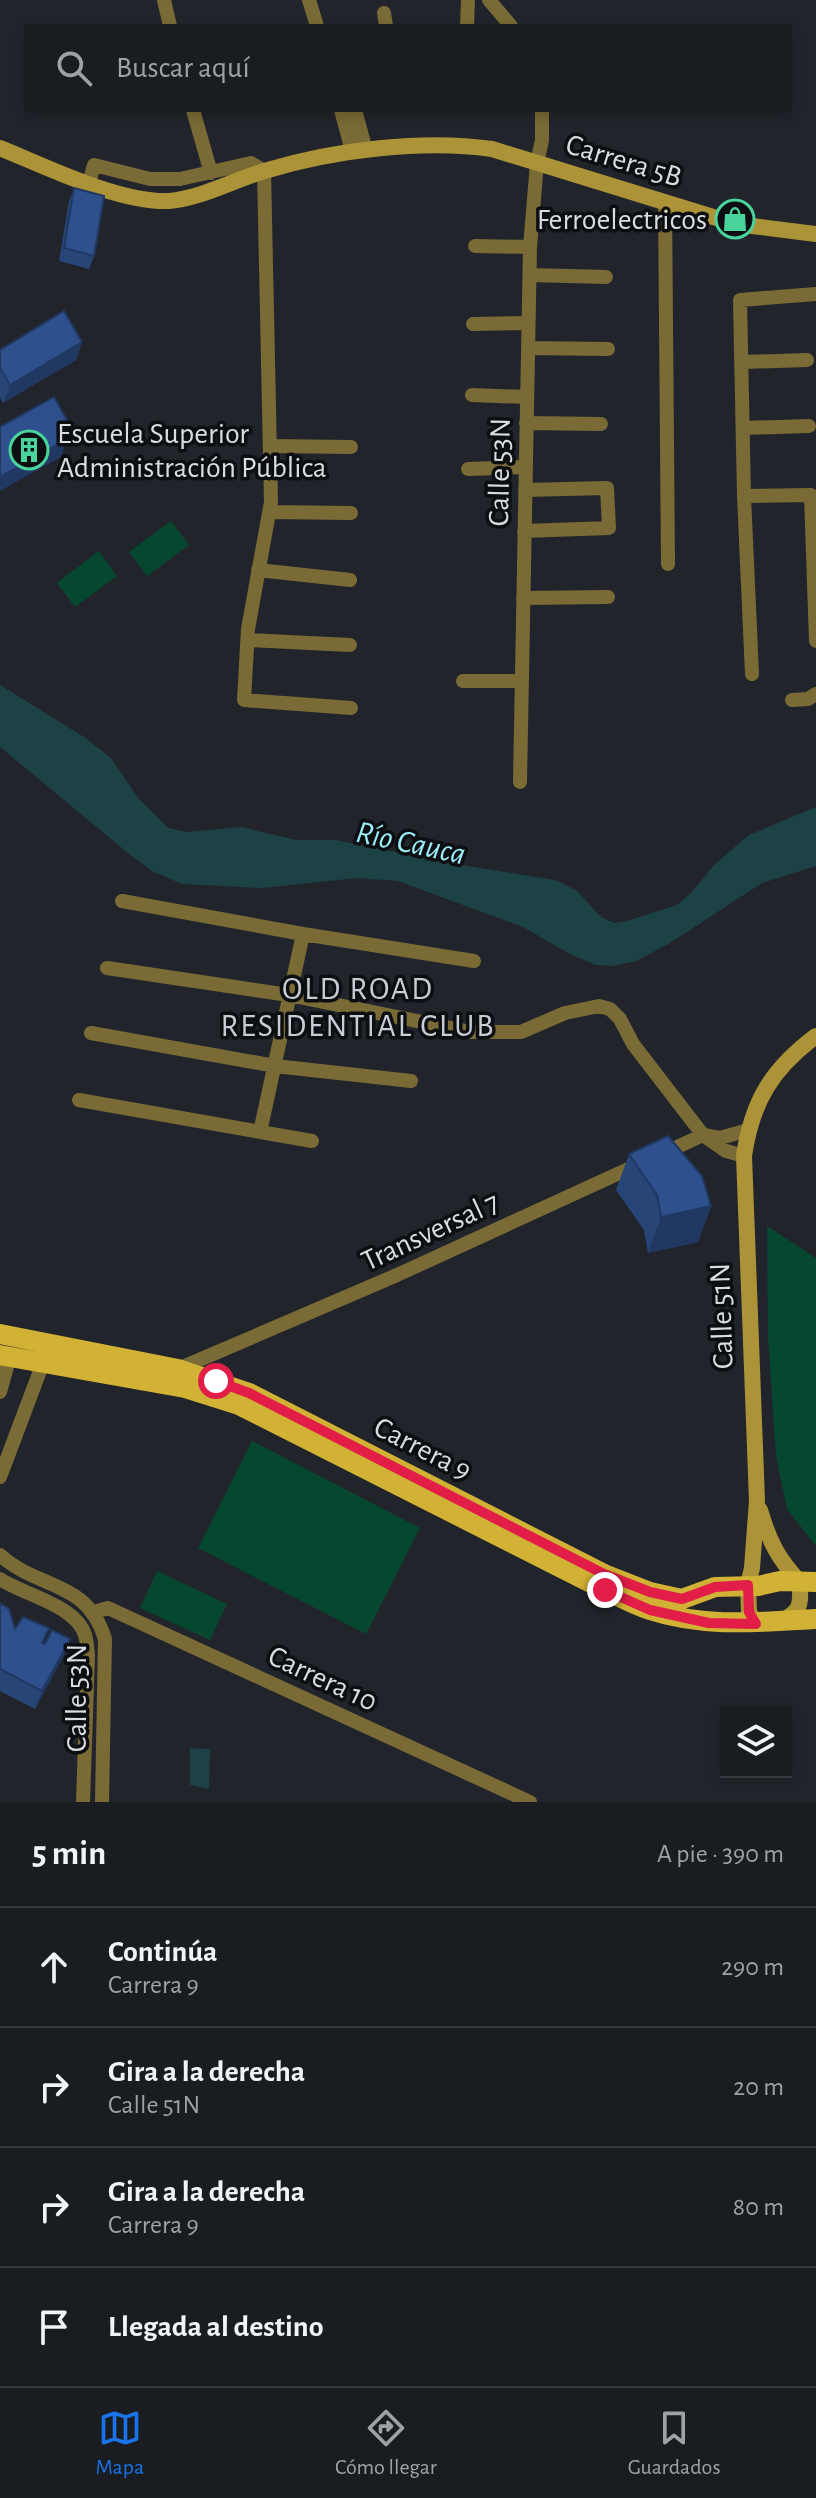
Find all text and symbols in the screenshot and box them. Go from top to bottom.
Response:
search box [24,24,792,112]
icon: search [52,46,96,90]
text: Buscar aquí [116,53,250,83]
street label: Carrera 5B [562,129,685,193]
shop icon: Ferroelectricos [714,198,756,240]
place label: Ferroelectricos [537,205,707,235]
street label: Calle 53N [484,418,516,526]
place label: Escuela Superior Administración Pública [57,419,327,483]
building icon: Escuela Superior Administración Pública [8,429,50,471]
water label: Río Cauca [353,816,468,870]
district label: OLD ROAD RESIDENTIAL CLUB [221,973,495,1042]
street label: Transversal 7 [357,1187,504,1277]
street label: Calle 51N [705,1262,739,1370]
route start [198,1363,234,1399]
street label: Carrera 9 [369,1412,476,1486]
route end [587,1572,623,1608]
street label: Carrera 10 [263,1641,382,1717]
street label: Calle 53N [62,1644,92,1752]
map controls [720,1706,792,1778]
button: layers [720,1706,792,1778]
text: 5 min [32,1837,106,1871]
text: A pie · 390 m [657,1841,784,1867]
text: Continúa [108,1937,217,1967]
icon: ahead [32,1945,76,1989]
text: 290 m [721,1954,784,1980]
text: Carrera 9 [108,1972,199,1998]
text: Gira a la derecha [108,2057,305,2087]
icon: right [32,2065,76,2109]
text: 20 m [733,2074,784,2100]
text: Calle 51N [108,2092,200,2118]
text: Gira a la derecha [108,2177,305,2207]
icon: right [32,2185,76,2229]
text: 80 m [733,2194,784,2220]
text: Carrera 9 [108,2212,199,2238]
icon: arrive [32,2305,76,2349]
text: Llegada al destino [108,2312,324,2342]
tab: Mapa [95,2406,144,2480]
tab: Cómo llegar [335,2406,437,2480]
tab: Guardados [628,2406,721,2480]

